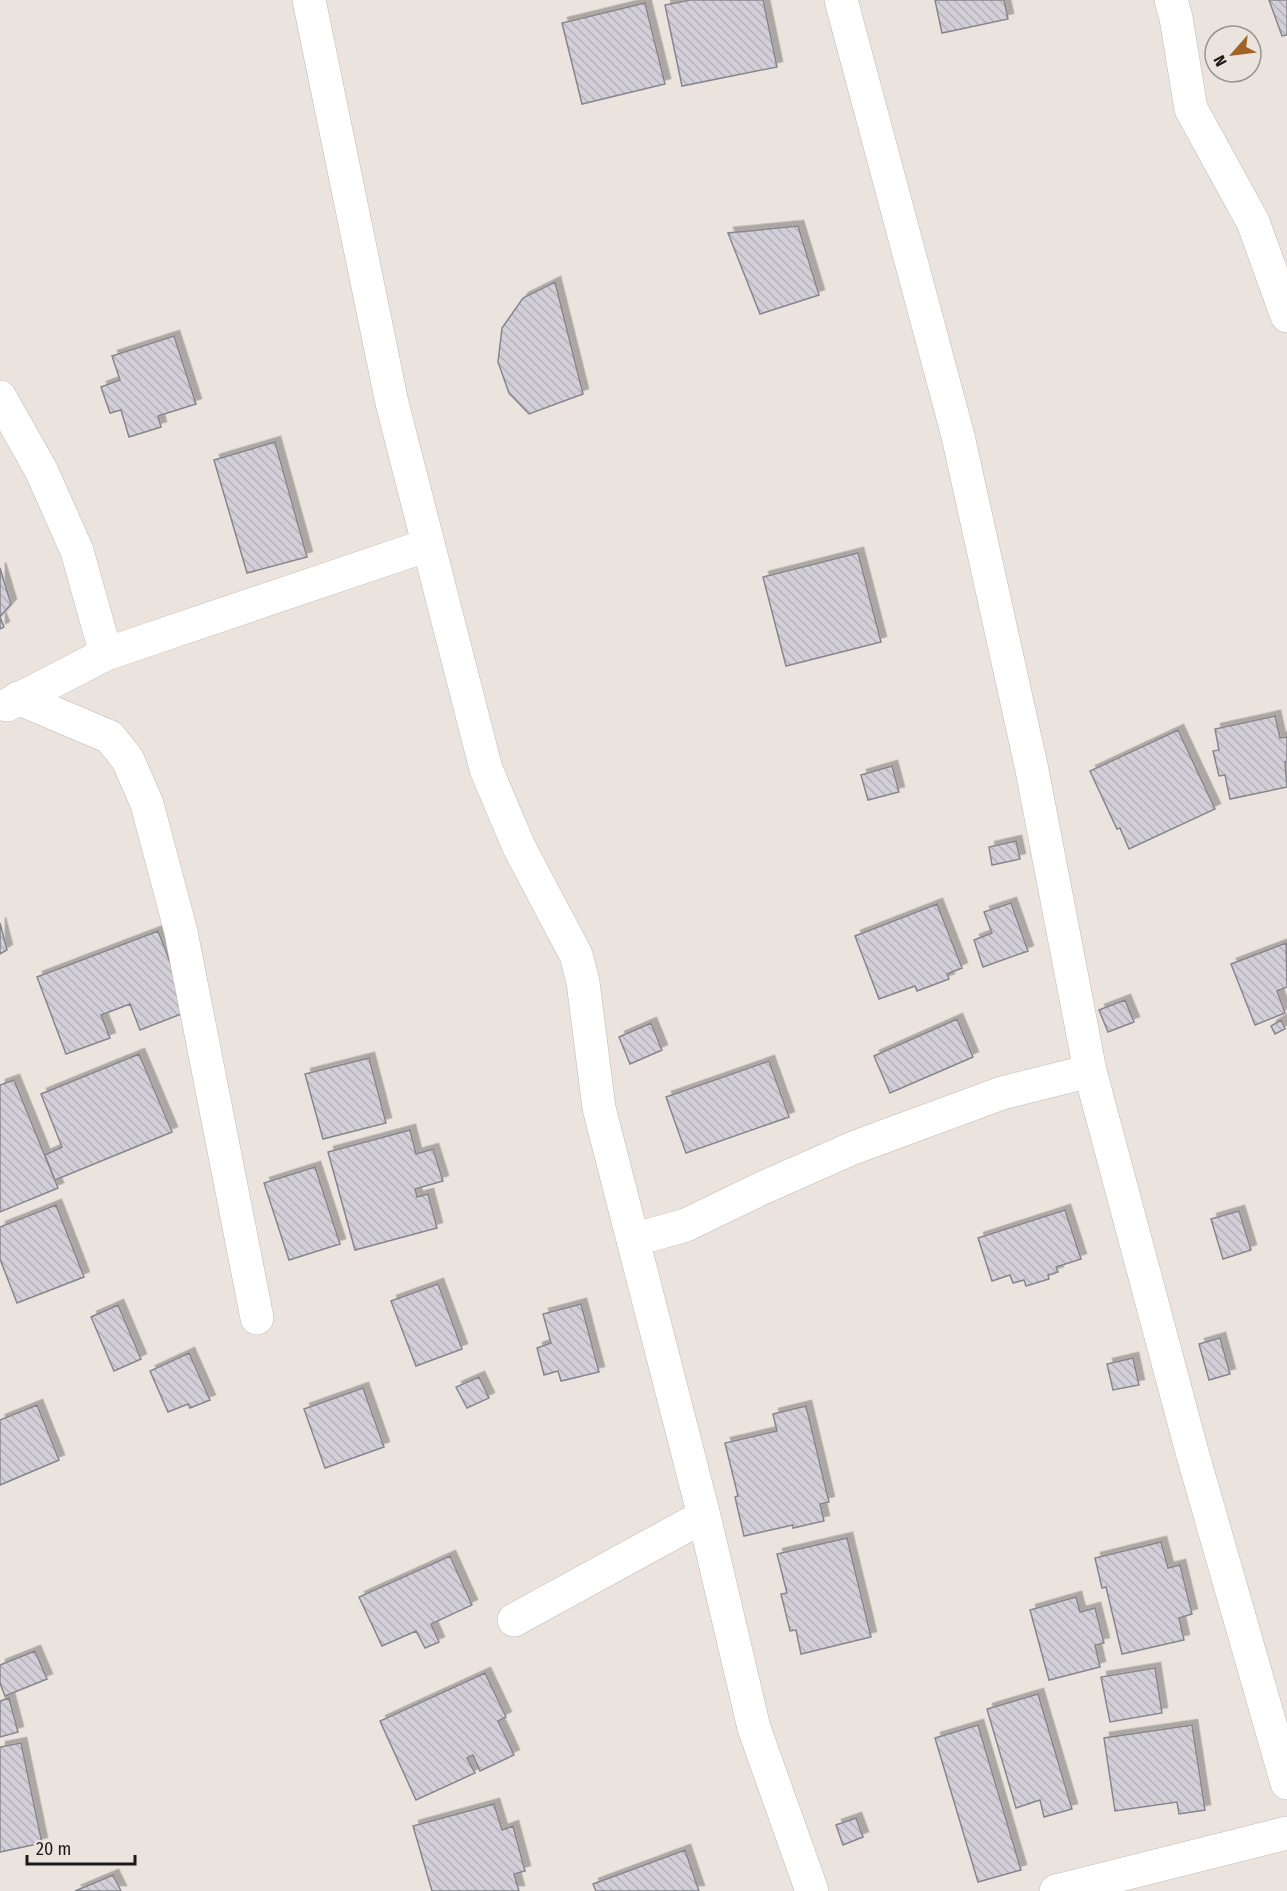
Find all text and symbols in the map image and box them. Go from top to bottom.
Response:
north arrow [1203,24,1263,84]
text: N [1210,52,1231,70]
scale bar [27,1828,135,1866]
text: 20 m [36,1838,71,1860]

